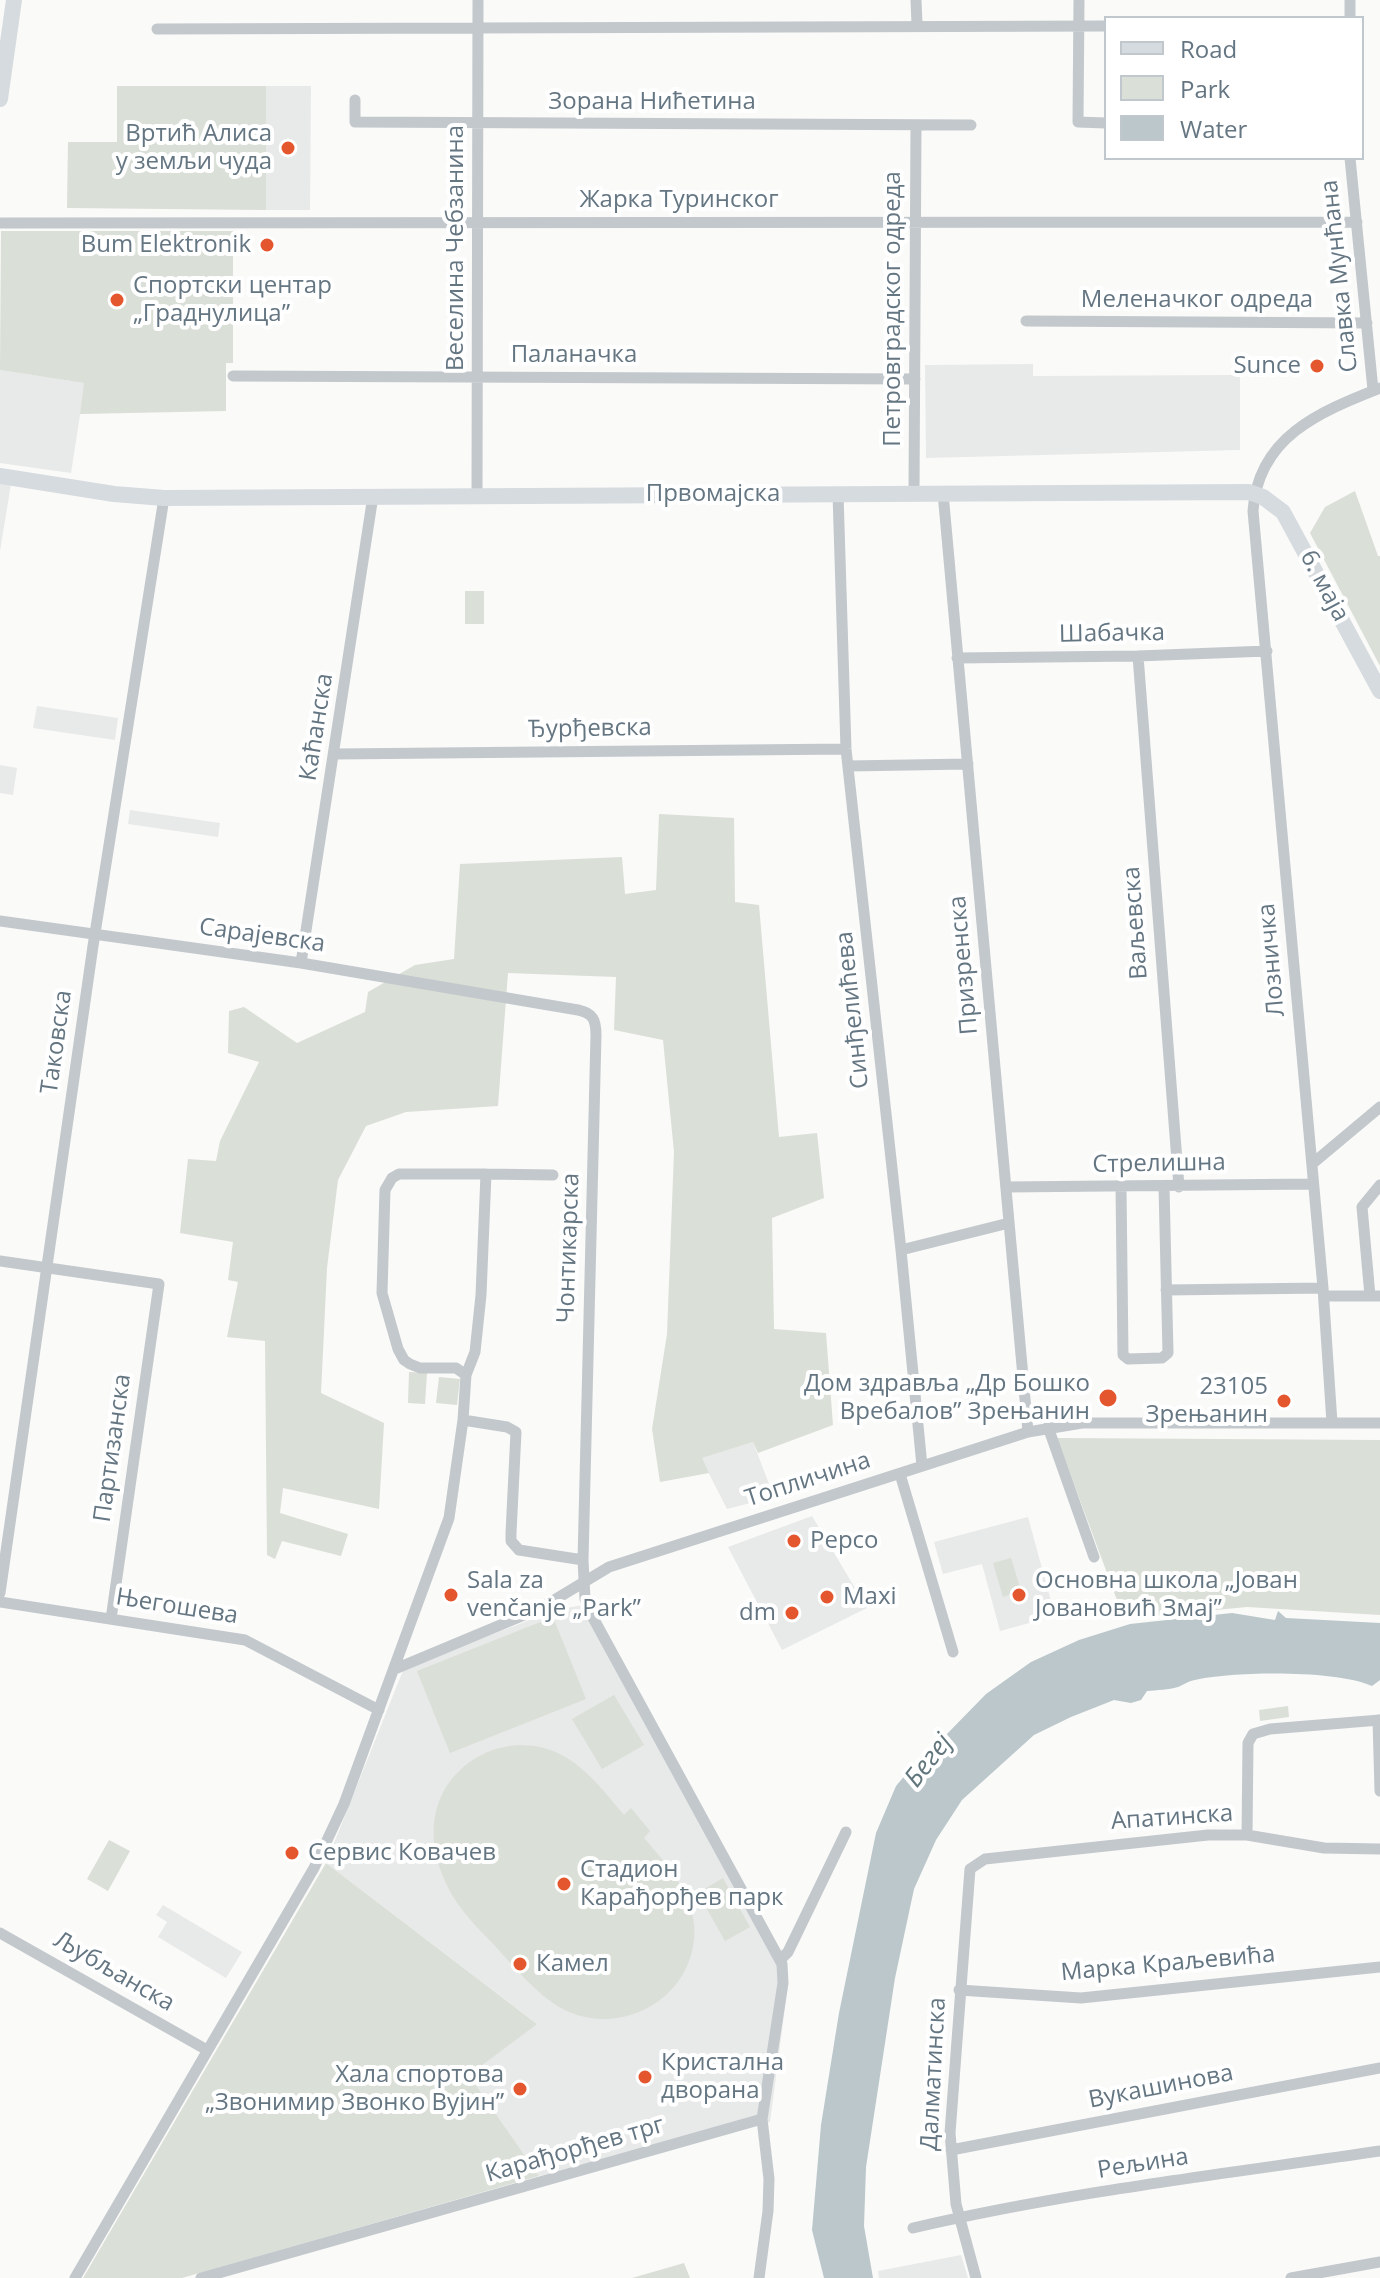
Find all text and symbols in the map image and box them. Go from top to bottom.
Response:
legend [1104,16,1364,160]
text: Road [1180,32,1237,65]
text: Park [1180,72,1230,105]
street label: Зорана Нићетина [548,88,756,116]
text: Water [1180,112,1247,145]
place label: Вртић Алиса у земљи чуда [116,120,272,176]
street label: Веселина Чебзанина [442,125,470,371]
marker: Вртић Алиса у земљи чуда [279,139,297,157]
street label: Петровградског одреда [879,171,907,447]
street label: Славка Мунћана [1316,178,1364,374]
street label: Жарка Туринског [579,186,779,214]
place label: Bum Elektronik [81,231,251,259]
marker: Bum Elektronik [258,236,276,254]
place label: Спортски центар „Граднулица” [133,272,332,328]
street label: Меленачког одреда [1081,286,1313,314]
marker: Спортски центар „Граднулица” [108,291,126,309]
street label: Паланачка [511,341,637,369]
place label: Sunce [1233,352,1301,380]
marker: Sunce [1308,357,1326,375]
street label: Првомајска [646,480,780,508]
street label: 6. маја [1293,545,1355,627]
street label: Шабачка [1059,619,1165,649]
street label: Каћанска [294,671,340,783]
street label: Ђурђевска [528,714,652,744]
street label: Ваљевска [1118,865,1154,981]
street label: Призренска [944,894,984,1036]
street label: Лозничка [1253,902,1291,1018]
street label: Сарајевска [197,913,327,959]
street label: Синђелићева [830,930,876,1090]
street label: Таковска [35,988,79,1096]
street label: Стрелишна [1092,1148,1226,1180]
street label: Чонтикарска [552,1172,586,1324]
place label: Дом здравља „Др Бошко Вребалов” Зрењанин [804,1370,1090,1426]
street label: Партизанска [88,1372,138,1524]
place label: 23105 Зрењанин [1146,1373,1268,1429]
marker: Дом здравља „Др Бошко Вребалов” Зрењанин [1097,1387,1119,1409]
marker: 23105 Зрењанин [1275,1392,1293,1410]
street label: Топличина [742,1446,874,1514]
place label: Pepco [810,1527,879,1555]
marker: Pepco [785,1532,803,1550]
place label: Sala za venčanje „Park” [467,1567,641,1623]
place label: Основна школа „Јован Јовановић Змај” [1035,1567,1298,1623]
street label: Његошева [114,1583,240,1631]
place label: Maxi [843,1583,897,1611]
marker: Sala za venčanje „Park” [442,1586,460,1604]
marker: Основна школа „Јован Јовановић Змај” [1010,1586,1028,1604]
marker: Maxi [818,1588,836,1606]
place label: dm [739,1599,776,1627]
marker: dm [783,1604,801,1622]
water label: Бегеј [899,1728,959,1794]
street label: Апатинска [1110,1799,1234,1837]
place label: Сервис Ковачев [308,1839,496,1867]
marker: Сервис Ковачев [283,1844,301,1862]
place label: Стадион Карађорђев парк [580,1856,783,1912]
marker: Стадион Карађорђев парк [555,1875,573,1893]
street label: Љубљанска [49,1926,179,2018]
street label: Марка Краљевића [1060,1940,1276,1988]
place label: Камел [536,1950,609,1978]
marker: Камел [511,1955,529,1973]
street label: Далматинска [916,1997,952,2151]
place label: Кристална дворана [661,2049,784,2105]
street label: Вукашинова [1086,2059,1236,2115]
place label: Хала спортова „Звонимир Звонко Вујин” [205,2061,504,2117]
marker: Кристална дворана [636,2068,654,2086]
marker: Хала спортова „Звонимир Звонко Вујин” [511,2080,529,2098]
street label: Карађорђев трг [482,2111,668,2189]
street label: Рељина [1095,2143,1191,2185]

